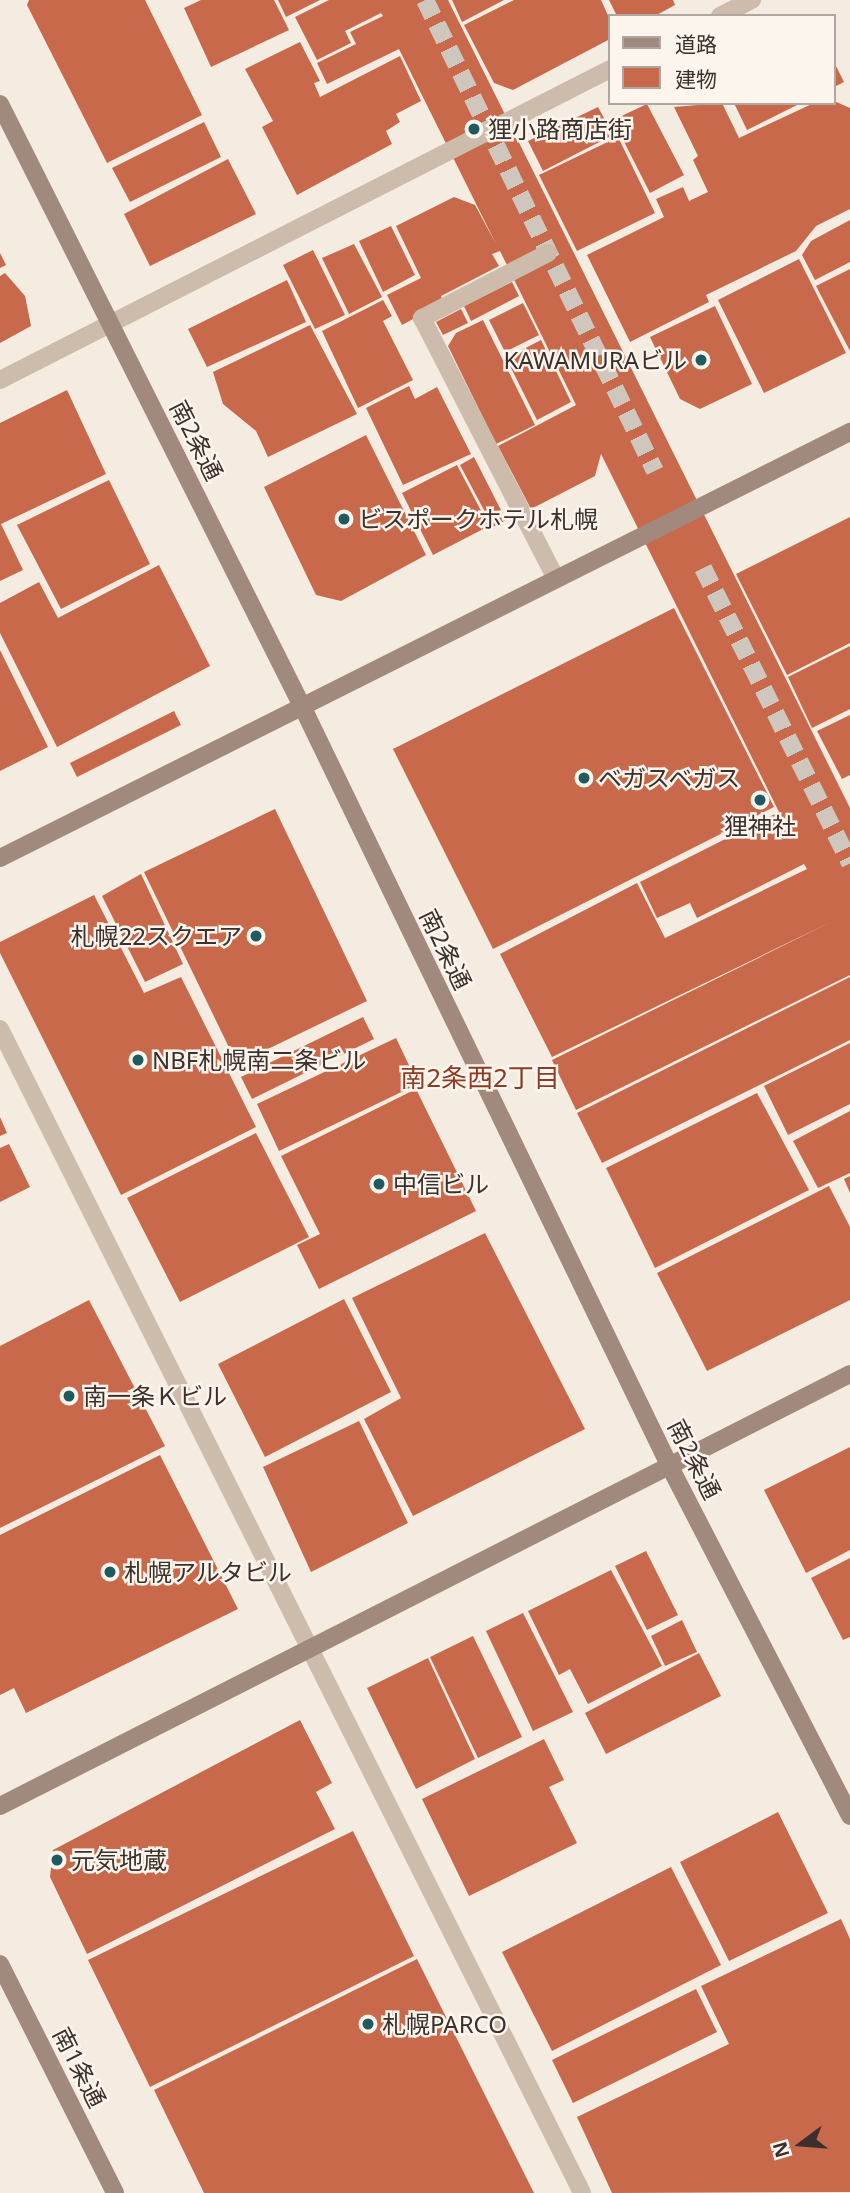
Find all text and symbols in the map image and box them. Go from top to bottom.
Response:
legend [608,14,836,105]
text: 道路 [675,30,717,58]
text: 建物 [675,65,717,93]
place label: 狸小路商店街 [488,115,632,143]
marker: 狸小路商店街 [466,121,482,137]
place label: KAWAMURAビル [503,346,687,374]
marker: KAWAMURAビル [693,352,709,368]
street label: 南2条通 [165,395,229,485]
place label: ビスポークホテル札幌 [358,505,598,533]
marker: ビスポークホテル札幌 [336,511,352,527]
place label: ベガスベガス [598,764,742,792]
marker: ベガスベガス [576,770,592,786]
marker: 狸神社 [752,792,768,808]
place label: 狸神社 [724,812,796,840]
street label: 南2条通 [414,904,478,994]
place label: 札幌22スクエア [71,922,242,950]
marker: 札幌22スクエア [248,928,264,944]
place label: NBF札幌南二条ビル [152,1046,366,1074]
marker: NBF札幌南二条ビル [130,1052,146,1068]
district label: 南2条西2丁目 [400,1062,560,1094]
place label: 中信ビル [393,1170,489,1198]
marker: 中信ビル [371,1176,387,1192]
place label: 南一条Ｋビル [83,1382,227,1410]
marker: 南一条Ｋビル [61,1388,77,1404]
street label: 南2条通 [663,1414,727,1504]
place label: 札幌アルタビル [124,1558,292,1586]
marker: 札幌アルタビル [102,1564,118,1580]
place label: 元気地蔵 [71,1846,167,1874]
marker: 元気地蔵 [49,1852,65,1868]
place label: 札幌PARCO [382,2010,507,2038]
marker: 札幌PARCO [360,2016,376,2032]
street label: 南1条通 [48,2022,112,2112]
north arrow [766,2109,836,2179]
text: N [766,2139,795,2161]

